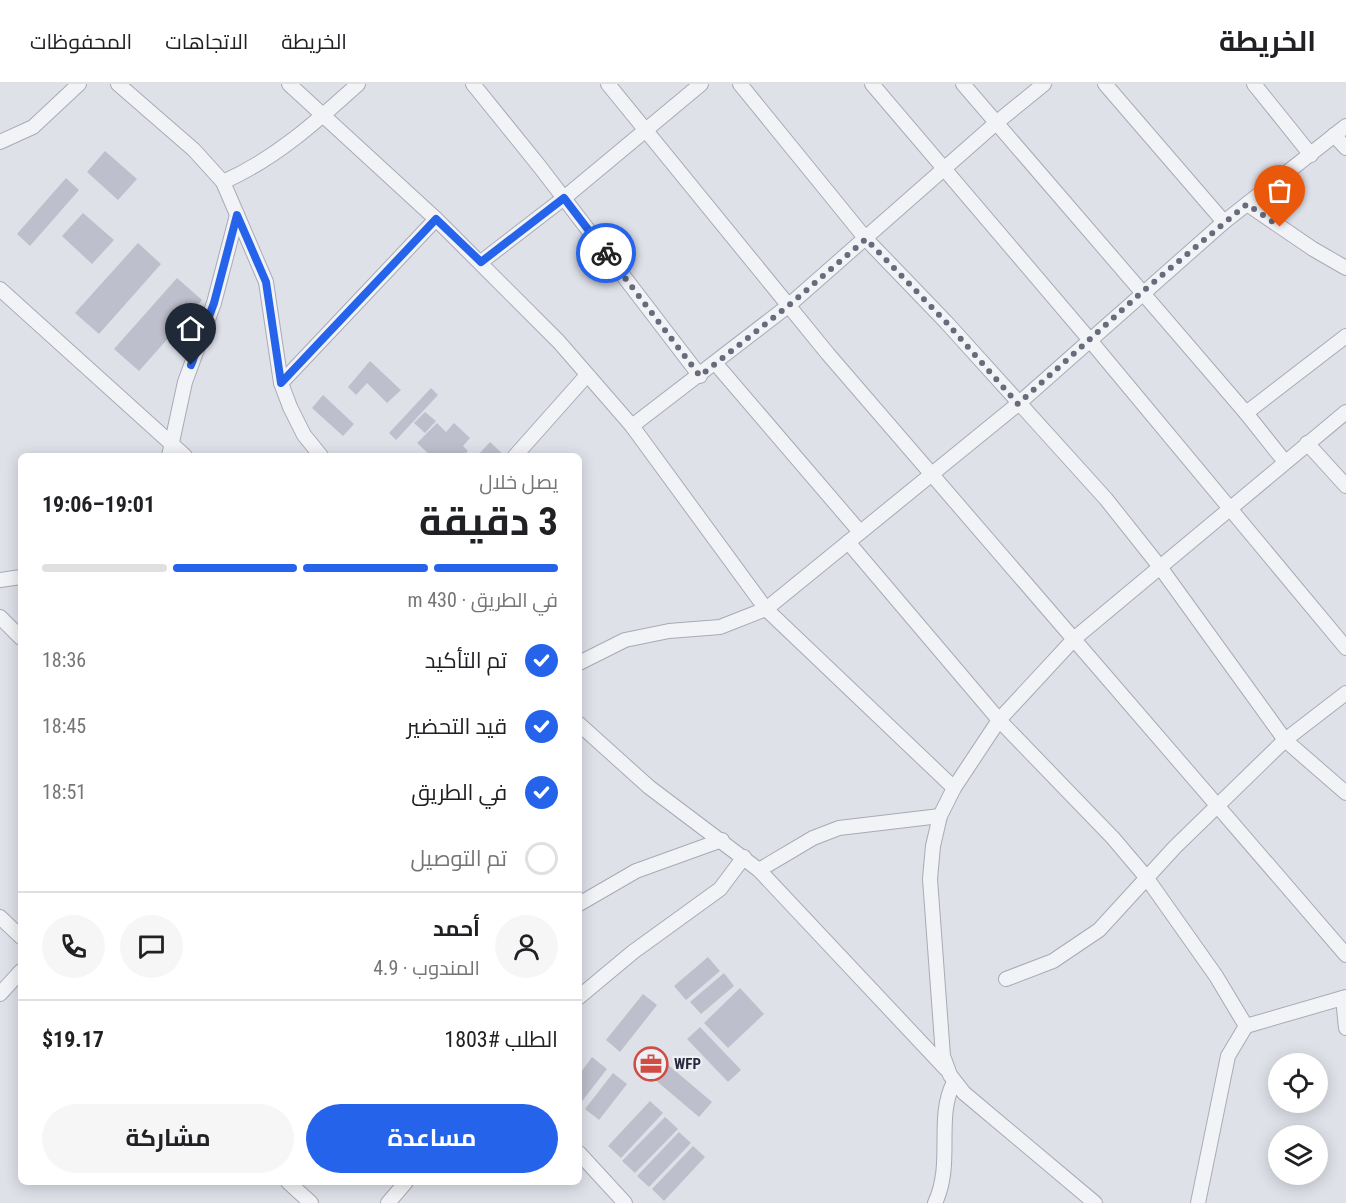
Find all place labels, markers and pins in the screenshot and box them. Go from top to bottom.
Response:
pin [1254,165,1305,227]
pin [165,303,216,365]
office icon: WFP [633,1046,669,1082]
place label: WFP [674,1055,701,1073]

